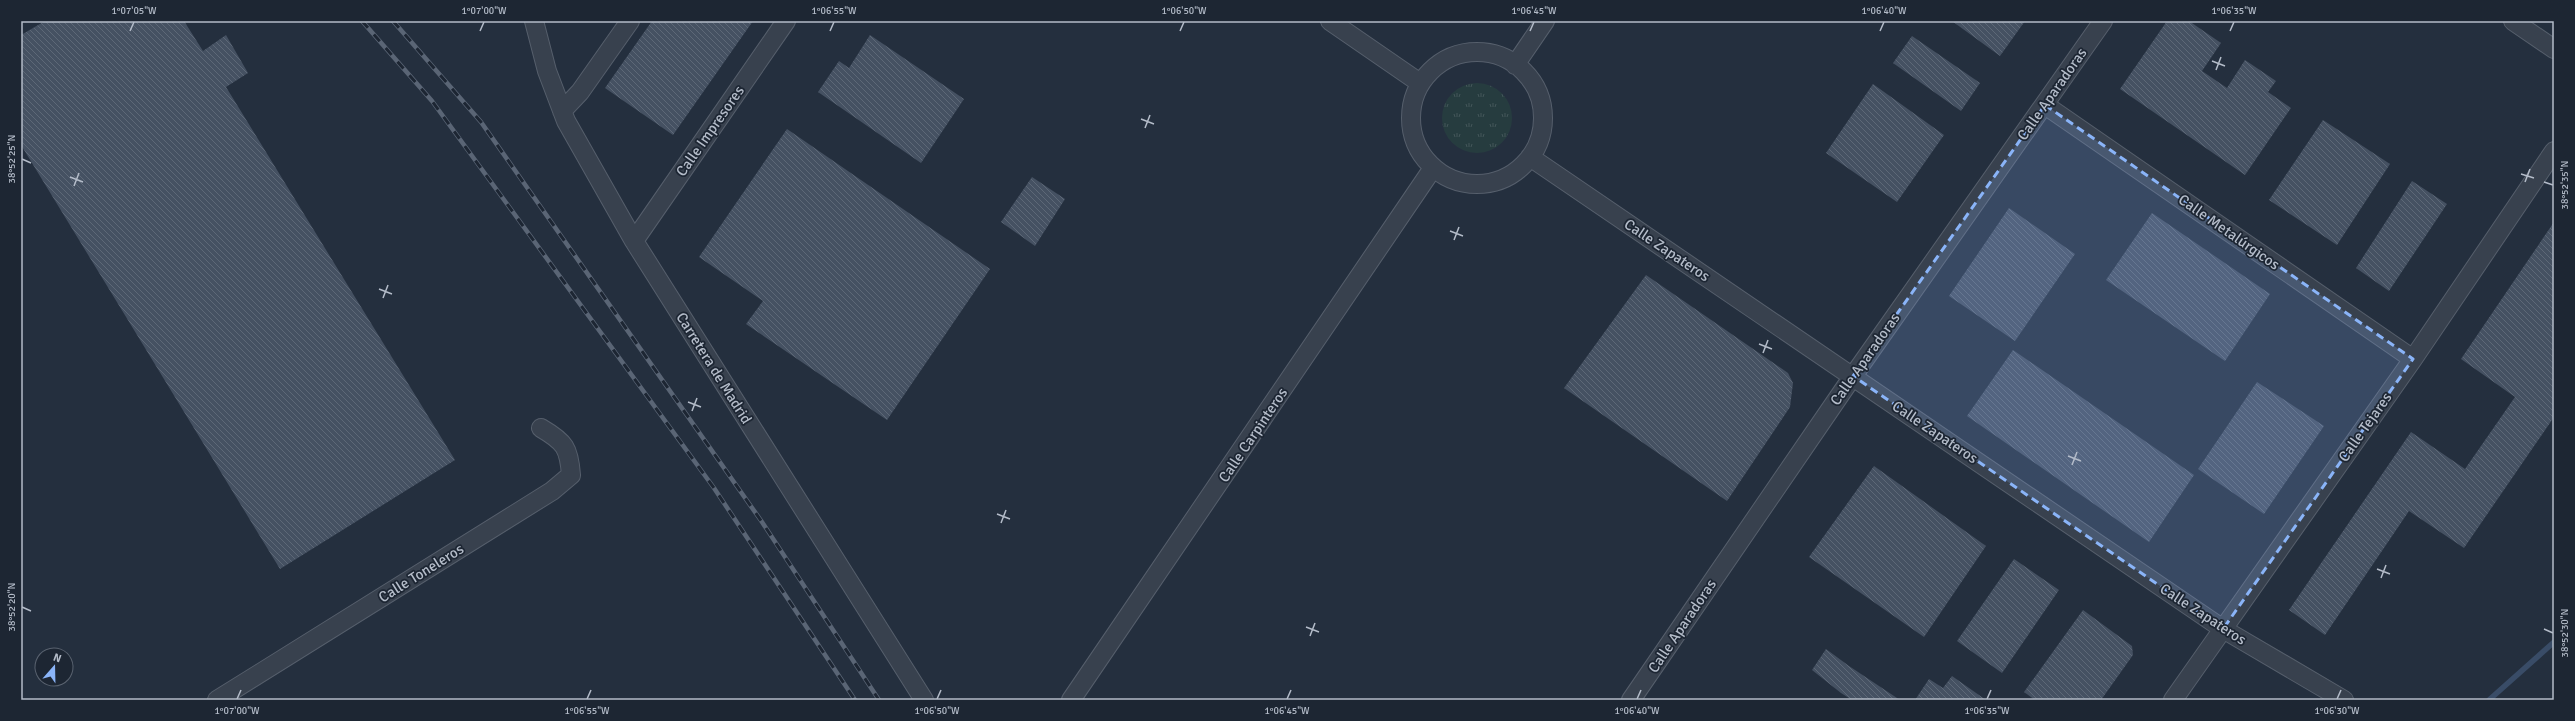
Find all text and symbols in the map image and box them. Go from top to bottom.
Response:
text: 1°07'05"W [111,5,157,17]
text: 1°07'00"W [461,5,507,17]
text: 1°06'55"W [811,5,857,17]
text: 1°06'50"W [1161,5,1207,17]
text: 1°06'45"W [1511,5,1557,17]
text: 1°06'40"W [1861,5,1907,17]
text: 1°06'35"W [2211,5,2257,17]
street label: Calle Aparadoras [2013,44,2091,144]
street label: Calle Impresores [672,82,748,180]
text: 38°52'25"N [6,135,18,183]
text: 38°52'35"N [2559,161,2571,209]
street label: Calle Metalúrgicos [2175,190,2283,274]
street label: Calle Zapateros [1621,215,1714,285]
street label: Carretera de Madrid [672,309,756,427]
street label: Calle Aparadoras [1826,309,1904,409]
street label: Calle Carpinteros [1215,384,1292,486]
street label: Calle Tejares [2335,388,2396,465]
street label: Calle Zapateros [1889,397,1982,467]
street label: Calle Toneleros [375,539,467,606]
street label: Calle Aparadoras [1644,575,1720,676]
street label: Calle Zapateros [2156,579,2250,649]
text: 38°52'20"N [6,583,18,631]
text: 38°52'30"N [2559,609,2571,657]
north arrow [34,647,74,687]
text: N [51,651,63,665]
text: 1°07'00"W [214,705,260,717]
text: 1°06'55"W [564,705,610,717]
text: 1°06'50"W [914,705,960,717]
text: 1°06'45"W [1264,705,1310,717]
text: 1°06'40"W [1614,705,1660,717]
text: 1°06'35"W [1964,705,2010,717]
text: 1°06'30"W [2314,705,2360,717]

